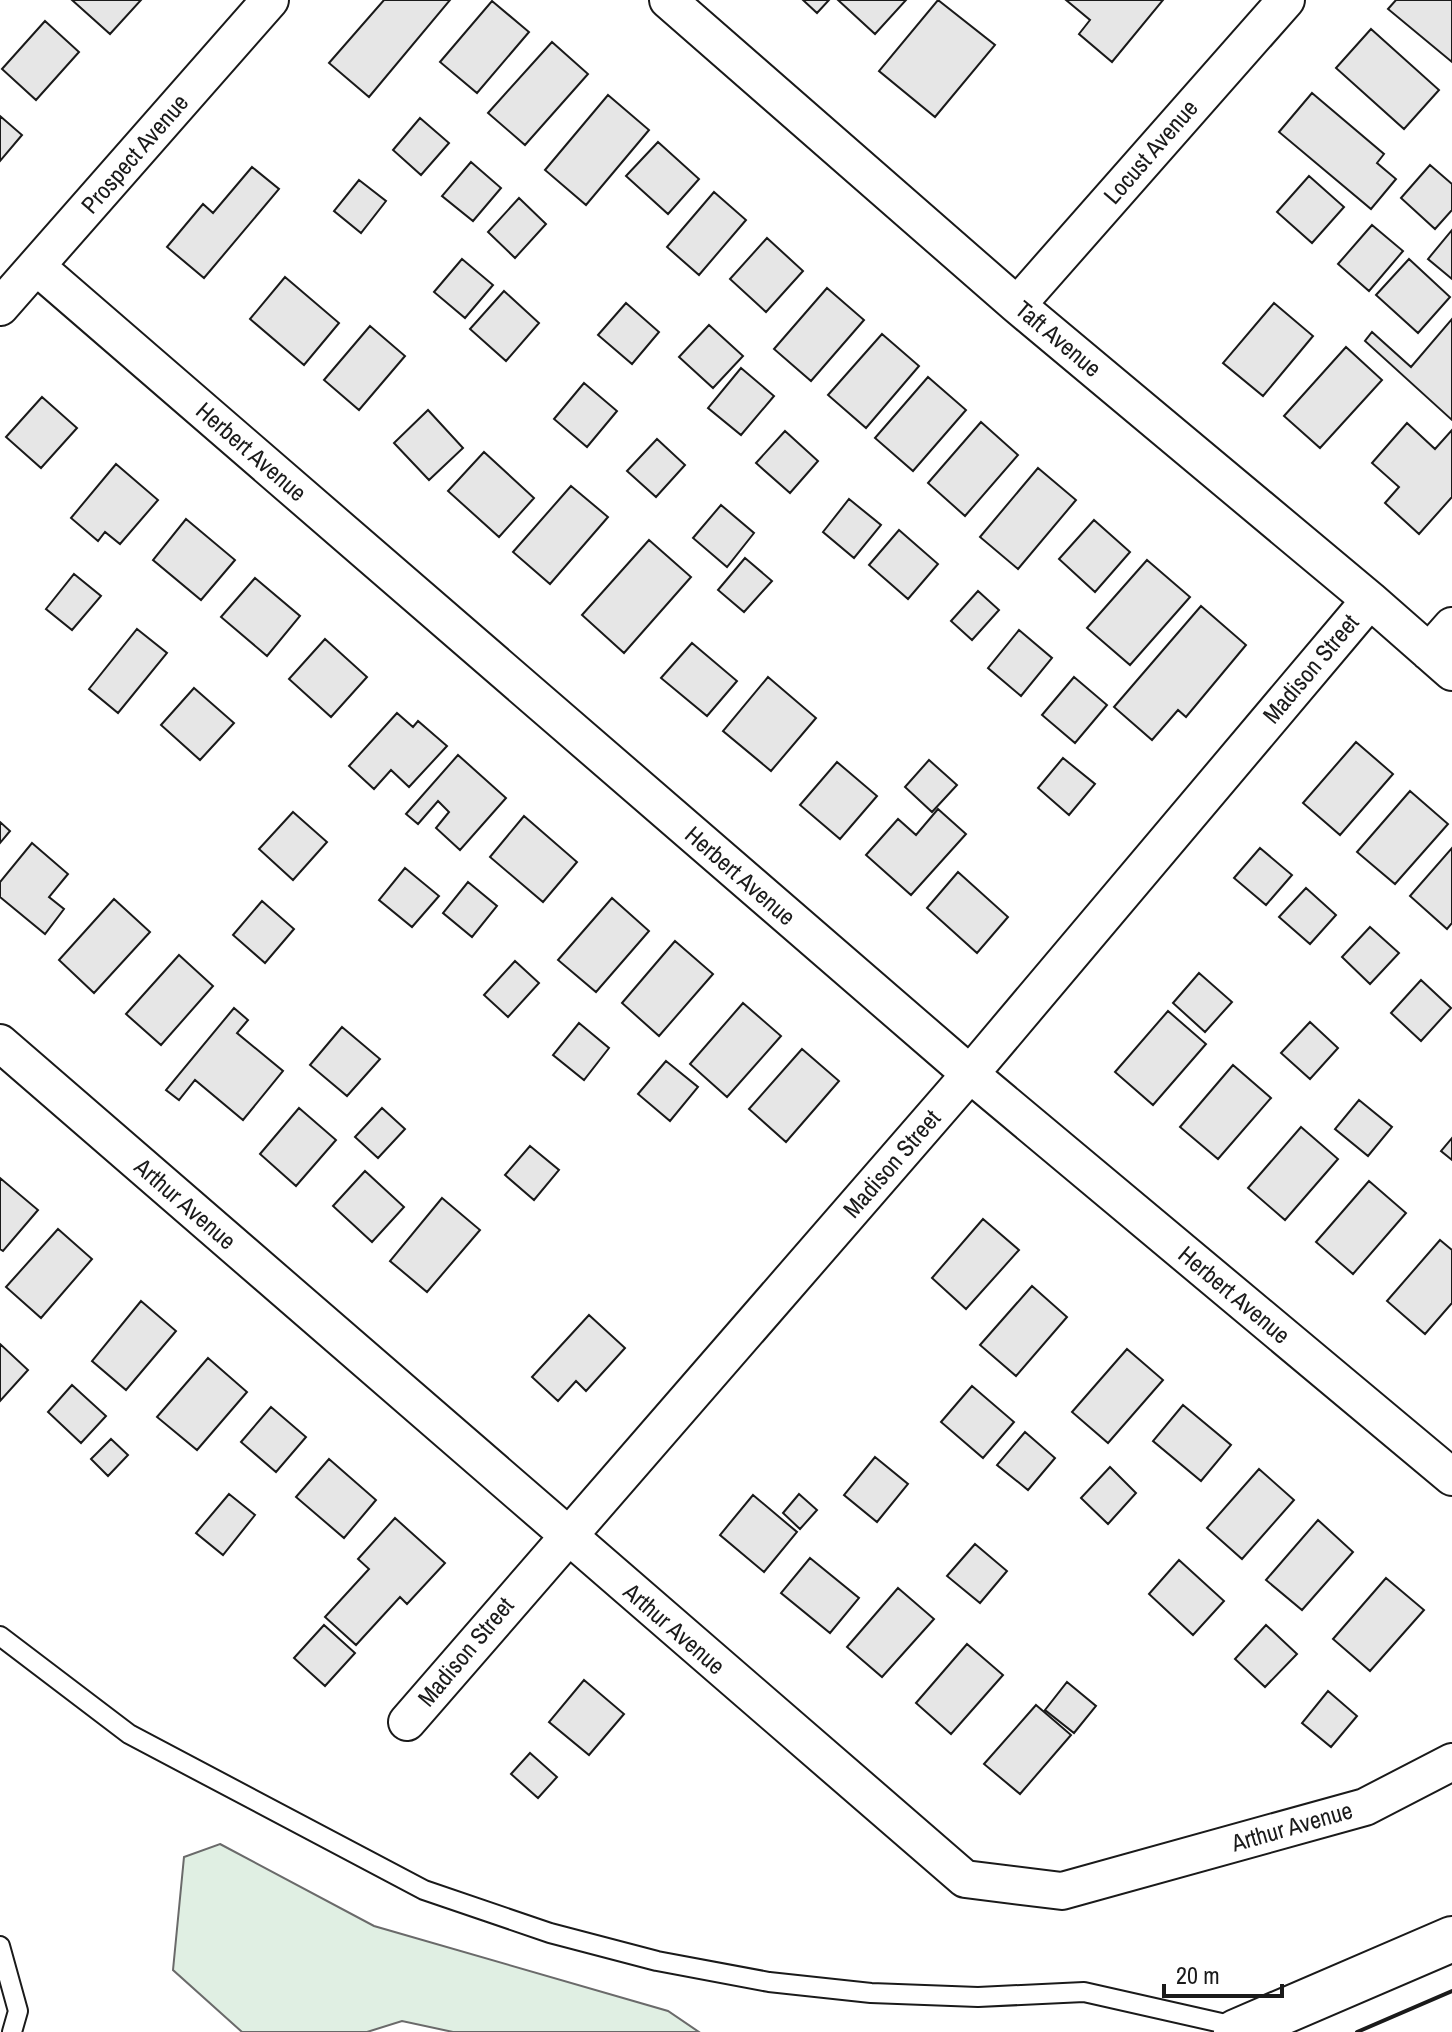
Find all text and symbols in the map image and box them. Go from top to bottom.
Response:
street label: Prospect Avenue [73,87,195,220]
street label: Locust Avenue [1096,92,1205,210]
street label: Taft Avenue [1009,293,1108,384]
street label: Herbert Avenue [190,394,314,508]
street label: Madison Street [1255,607,1366,730]
street label: Herbert Avenue [679,818,803,932]
street label: Madison Street [835,1102,947,1224]
street label: Arthur Avenue [127,1150,243,1256]
street label: Herbert Avenue [1172,1238,1297,1350]
street label: Arthur Avenue [616,1575,732,1681]
street label: Madison Street [410,1590,521,1713]
street label: Arthur Avenue [1227,1794,1356,1859]
scale bar [1164,1948,1282,1998]
text: 20 m [1176,1959,1220,1991]

